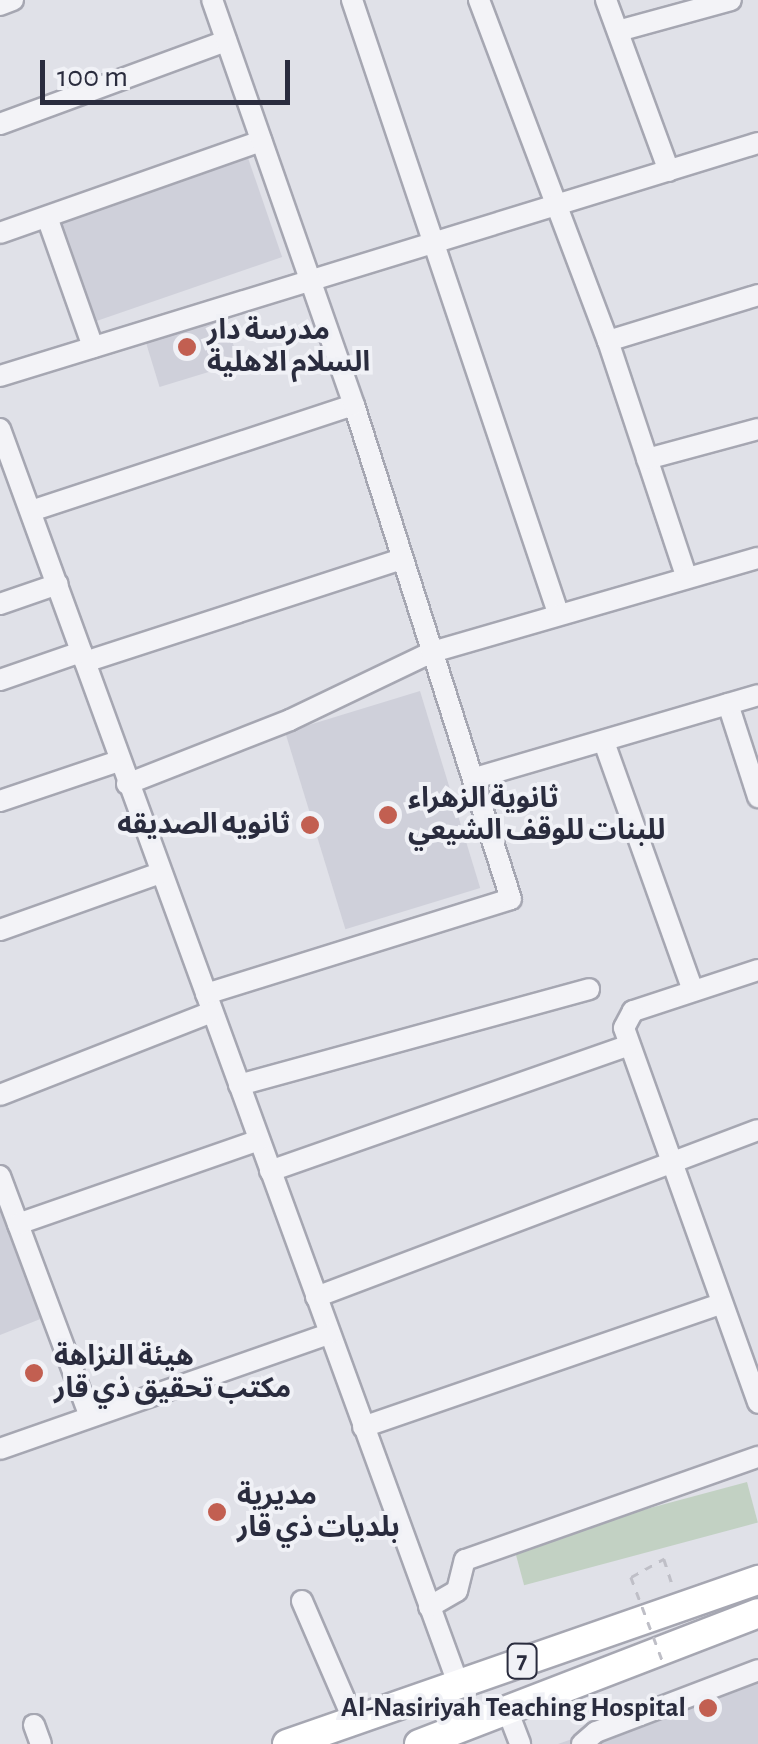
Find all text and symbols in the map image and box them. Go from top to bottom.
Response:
scale bar [45,40,295,102]
text: 100 m [57,62,128,92]
place label: مدرسة دار السلام الاهلية [207,314,370,380]
marker: مدرسة دار السلام الاهلية [176,336,198,358]
place label: ثانوية الزهراء للبنات للوقف الشيعي [408,782,665,848]
marker: ثانوية الزهراء للبنات للوقف الشيعي [377,804,399,826]
place label: ثانويه الصديقه [117,808,290,842]
marker: ثانويه الصديقه [299,814,321,836]
place label: هيئة النزاهة مكتب تحقيق ذي قار [54,1340,291,1406]
marker: هيئة النزاهة مكتب تحقيق ذي قار [23,1362,45,1384]
place label: مديرية بلديات ذي قار [237,1479,400,1545]
marker: مديرية بلديات ذي قار [206,1501,228,1523]
road number: 7 [504,1641,540,1681]
place label: Al-Nasiriyah Teaching Hospital [341,1691,686,1725]
marker: Al-Nasiriyah Teaching Hospital [695,1695,721,1721]

